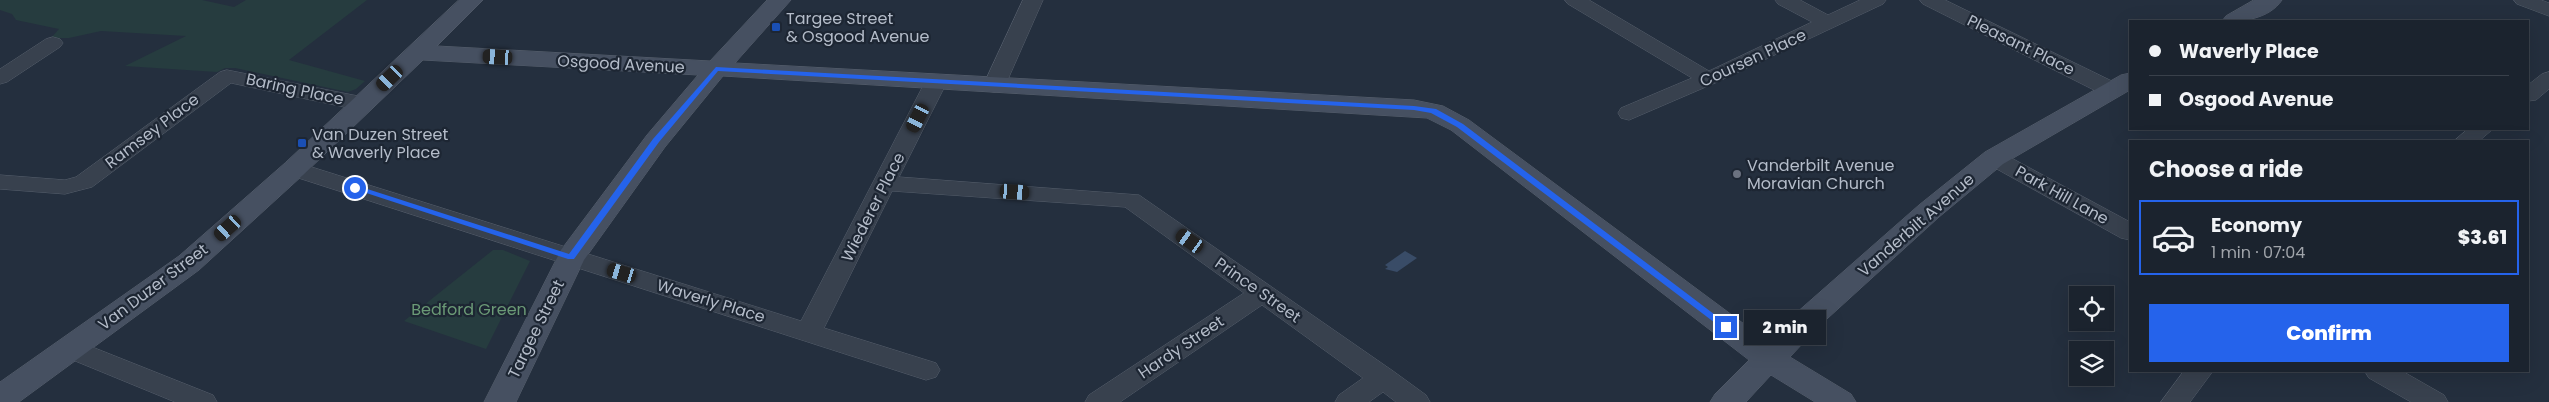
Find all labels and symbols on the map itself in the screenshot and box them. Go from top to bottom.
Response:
place label: Targee Street & Osgood Avenue [786,7,930,48]
street label: Pleasant Place [1963,9,2079,81]
marker: Targee Street & Osgood Avenue [770,21,782,33]
street label: Coursen Place [1696,23,1810,93]
car [482,49,513,65]
street label: Osgood Avenue [557,49,685,79]
car [373,62,406,94]
street label: Baring Place [244,67,346,111]
street label: Ramsey Place [100,88,204,174]
car [904,101,931,135]
place label: Van Duzen Street & Waverly Place [312,123,448,164]
marker: Van Duzen Street & Waverly Place [296,137,308,149]
street label: Wiederer Place [836,148,911,266]
place label: Vanderbilt Avenue Moravian Church [1747,154,1895,195]
street label: Park Hill Lane [2011,160,2113,230]
marker: Vanderbilt Avenue Moravian Church [1731,168,1743,180]
street label: Vanderbilt Avenue [1853,168,1979,282]
route start [344,177,366,199]
car [999,183,1030,201]
car [211,212,244,244]
car [1173,226,1206,256]
street label: Van Duzer Street [93,238,213,336]
street label: Prince Street [1210,252,1306,328]
car [605,261,638,285]
street label: Waverly Place [654,274,768,328]
street label: Targee Street [502,276,570,382]
park label: Bedford Green [411,298,527,321]
street label: Hardy Street [1134,310,1229,384]
callout: 2 min [1744,310,1826,344]
route end [1715,316,1737,338]

